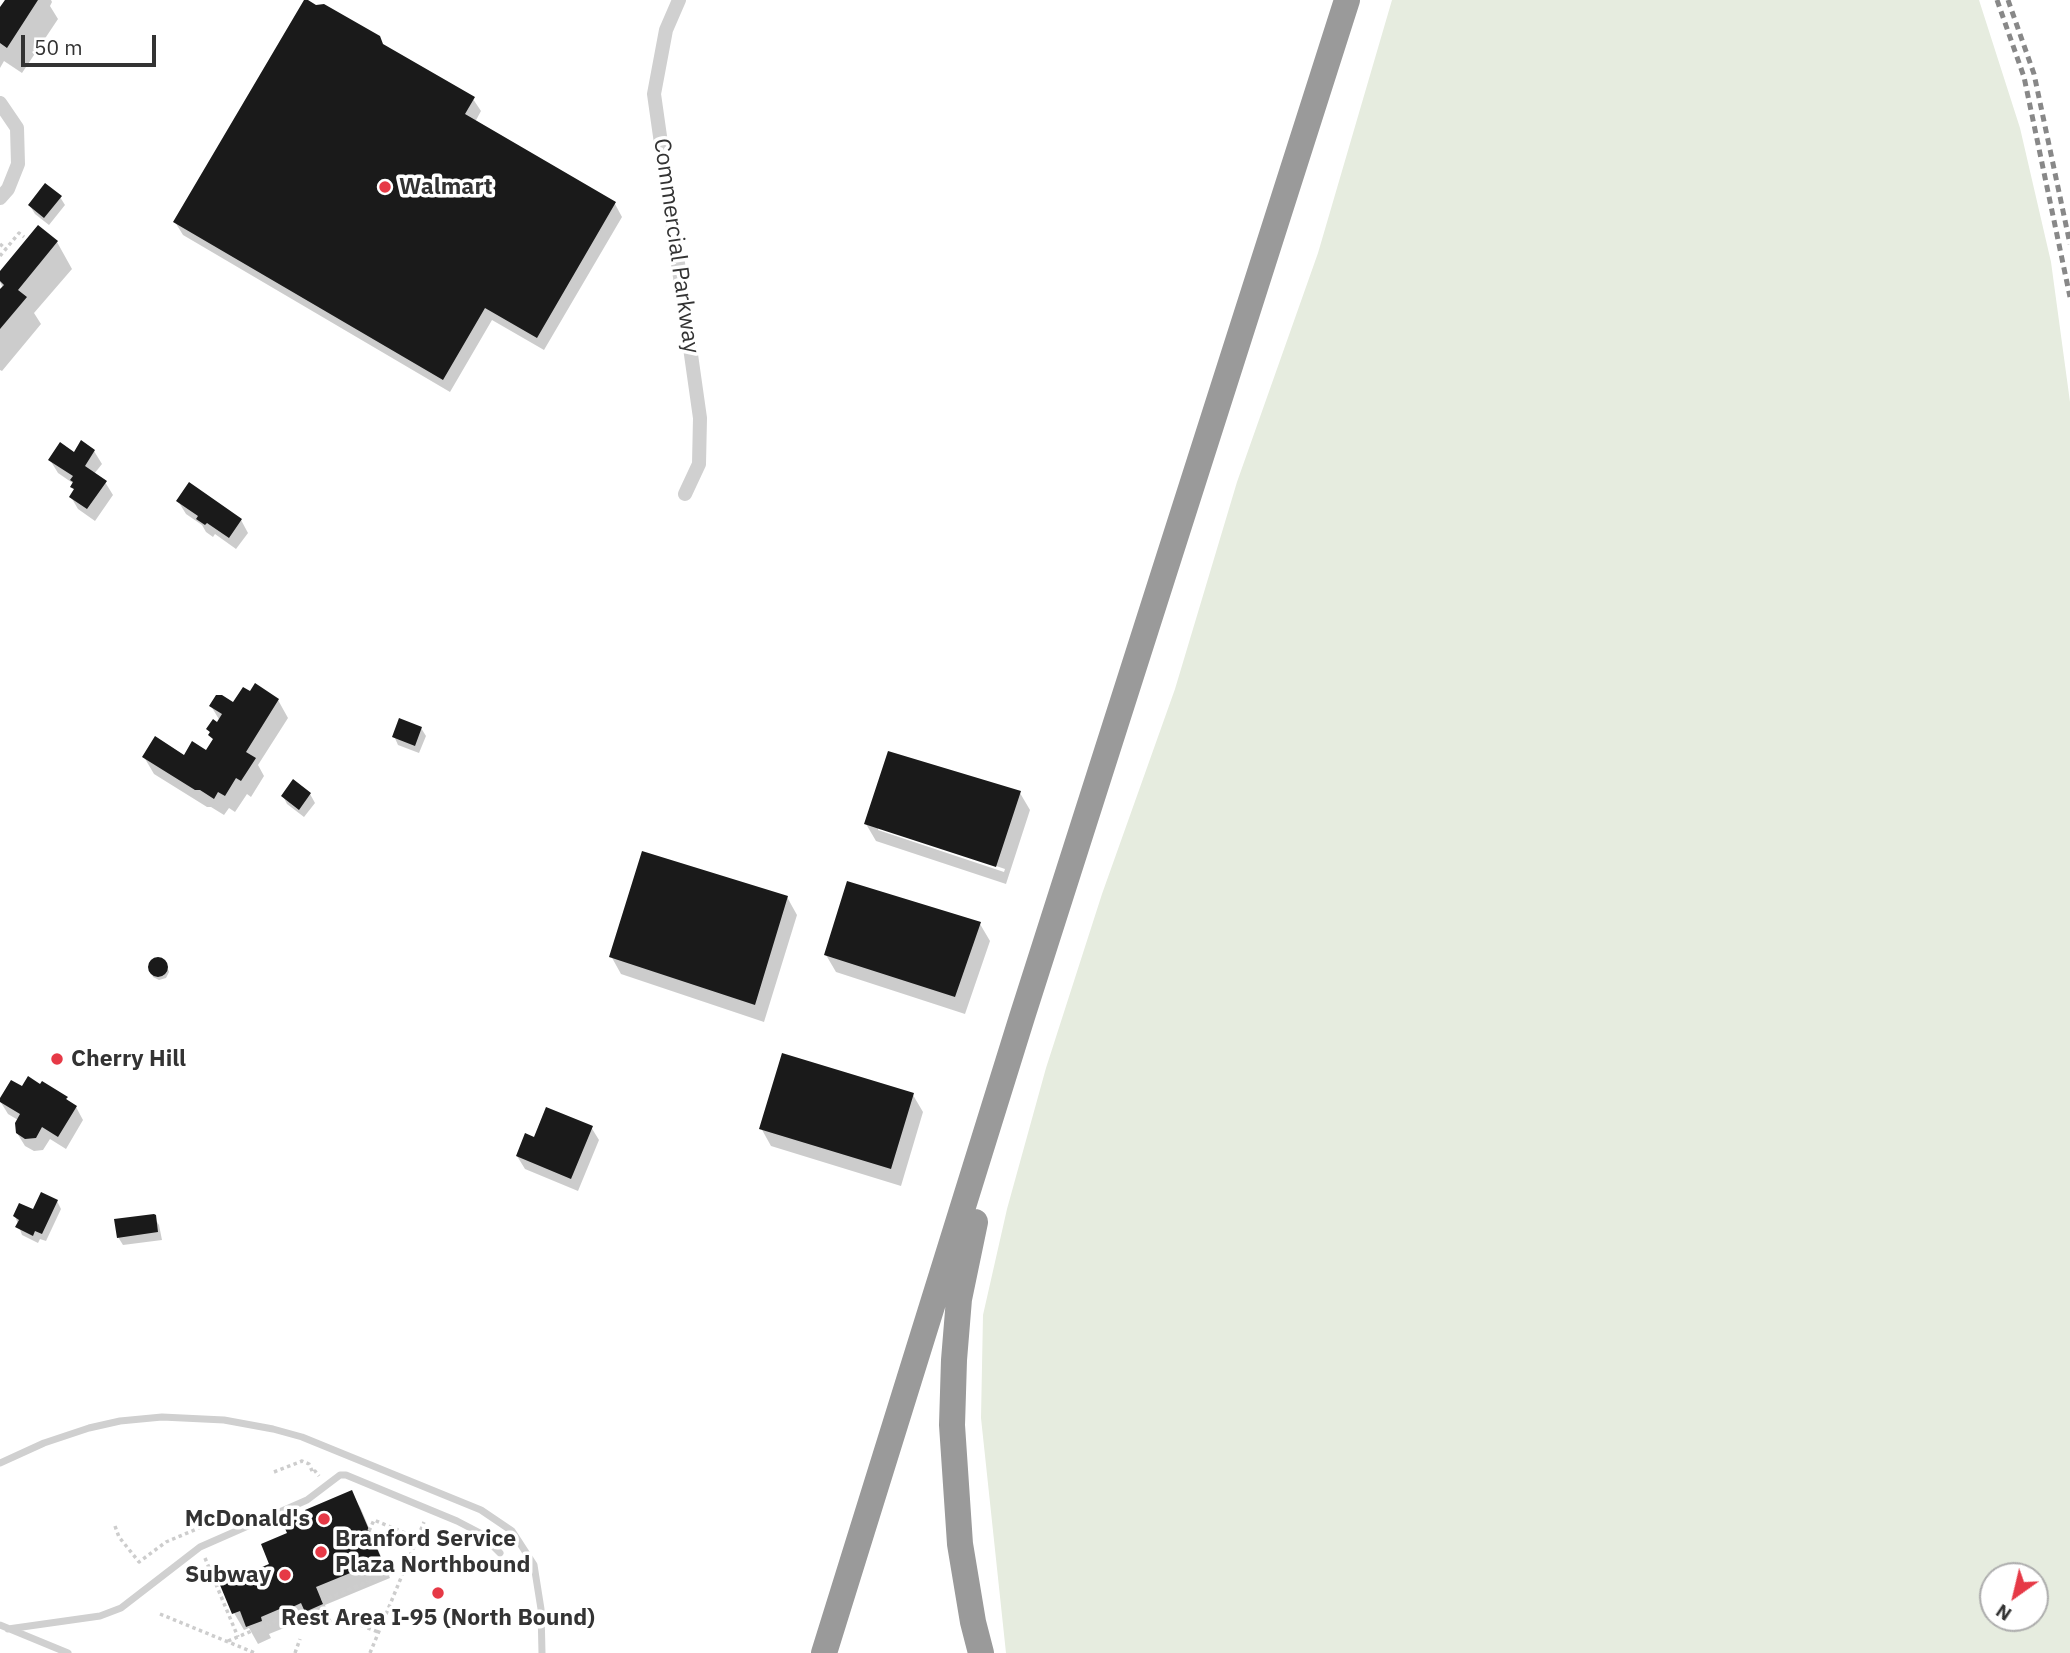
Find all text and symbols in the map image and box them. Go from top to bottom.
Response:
scale bar [24,21,159,65]
text: 50 m [34,33,83,61]
street label: Commercial Parkway [647,137,705,355]
place label: Walmart [399,173,493,201]
marker: Walmart [377,179,393,195]
place label: Cherry Hill [71,1045,186,1073]
marker: Cherry Hill [49,1051,65,1067]
place label: McDonald's [185,1505,310,1533]
marker: McDonald's [316,1511,332,1527]
place label: Branford Service Plaza Northbound [335,1525,530,1579]
marker: Branford Service Plaza Northbound [313,1544,329,1560]
place label: Subway [185,1561,271,1589]
north arrow [1979,1562,2049,1632]
marker: Subway [277,1567,293,1583]
marker: Rest Area I-95 (North Bound) [430,1585,446,1601]
text: N [1991,1599,2016,1627]
place label: Rest Area I-95 (North Bound) [281,1604,595,1632]

